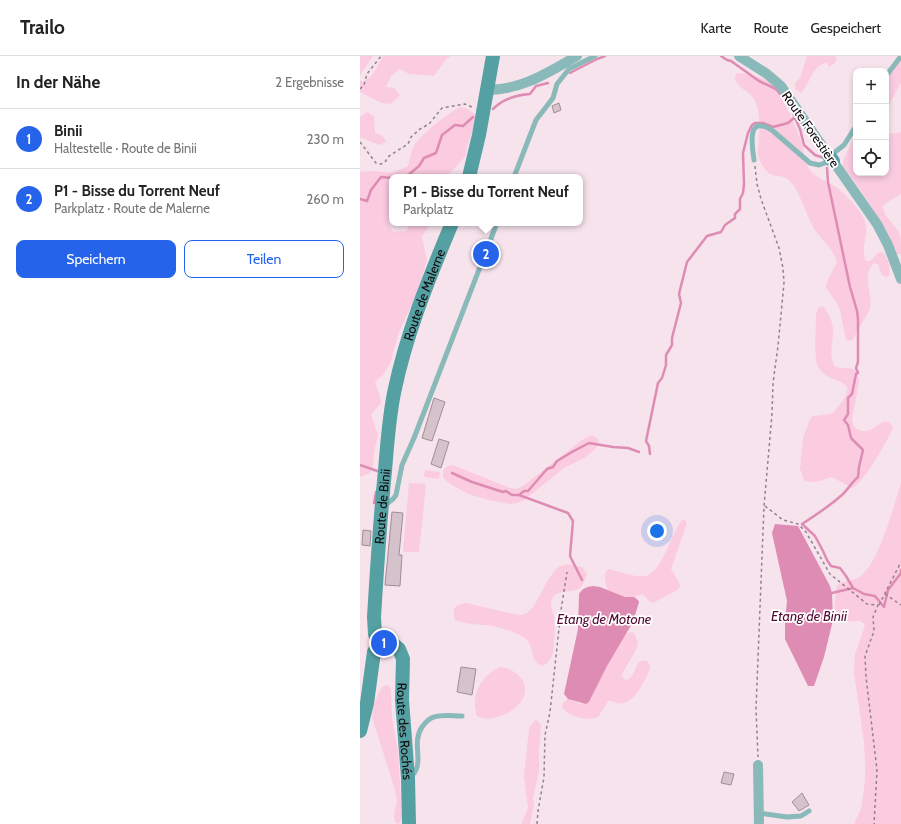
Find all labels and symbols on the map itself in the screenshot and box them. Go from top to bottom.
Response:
street label: Route Forestière [779,88,843,170]
pin: 2 [473,239,499,269]
street label: Route de Malerne [400,246,449,343]
street label: Route de Binii [371,468,393,545]
your location [647,521,667,541]
water label: Etang de Binii [771,607,848,625]
water label: Etang de Motone [557,610,652,628]
pin: 1 [371,628,397,658]
street label: Route des Rochés [394,682,416,781]

